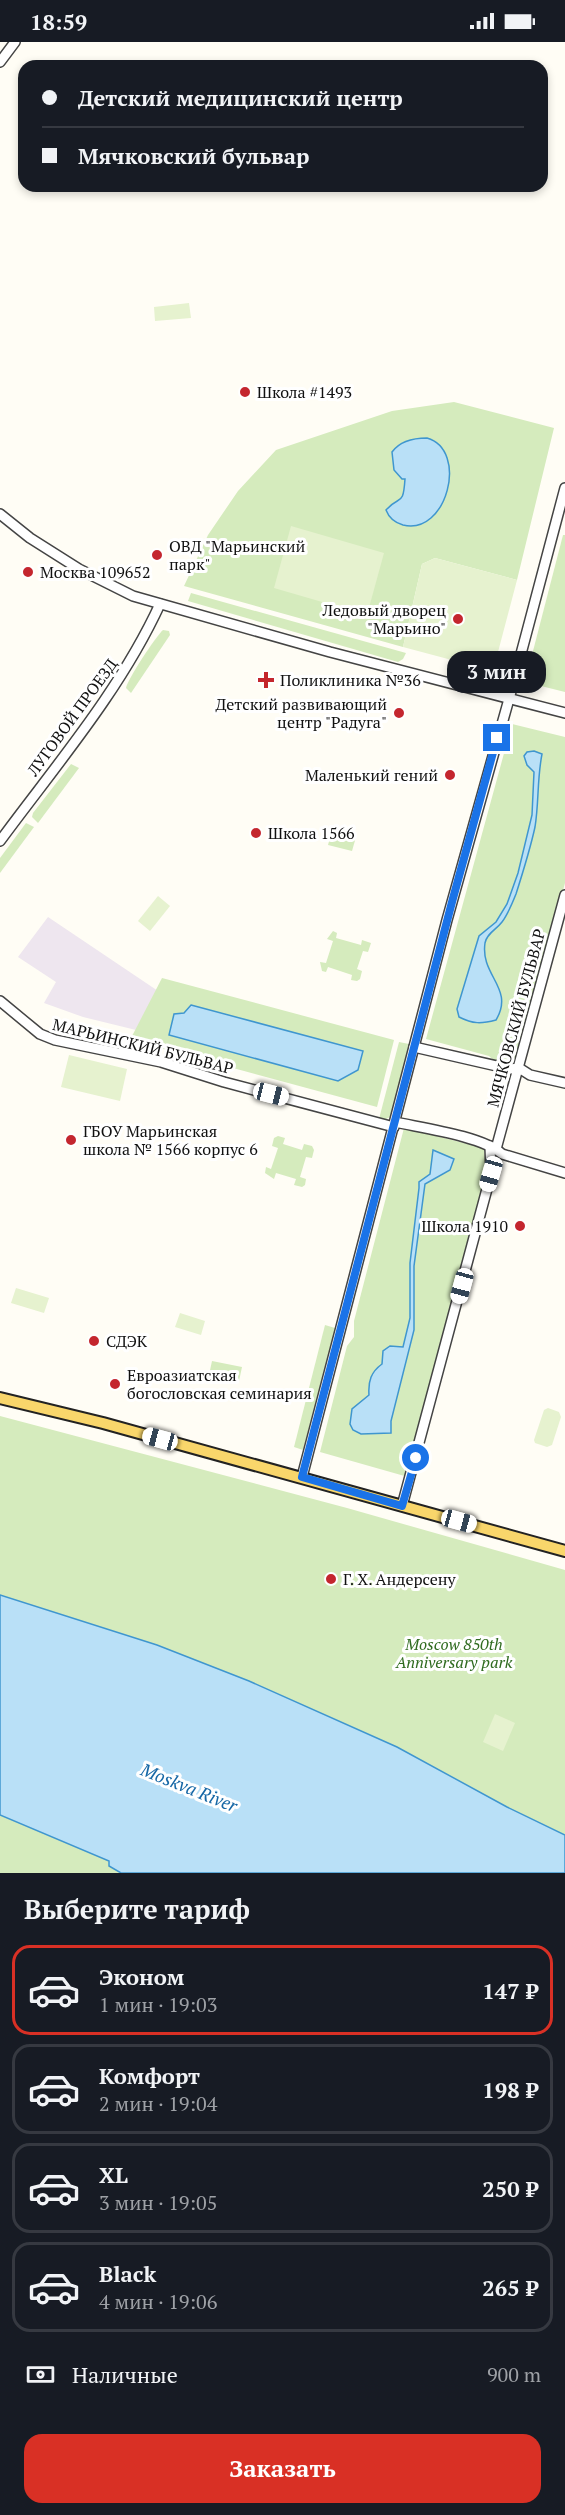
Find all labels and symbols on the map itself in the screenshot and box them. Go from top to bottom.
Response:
place label: Школа #1493 [257,381,352,403]
marker: Школа #1493 [238,385,252,399]
place label: ОВД "Марьинский парк" [169,535,306,575]
marker: ОВД "Марьинский парк" [150,548,164,562]
place label: Москва 109652 [40,561,150,583]
marker: Москва 109652 [21,565,35,579]
place label: Ледовый дворец "Марьино" [322,599,446,639]
marker: Ледовый дворец "Марьино" [451,612,465,626]
callout: 3 мин [448,651,546,693]
street label: ЛУГОВОЙ ПРОЕЗД [21,654,122,781]
place label: Поликлиника №36 [280,669,421,691]
marker: Поликлиника №36 [257,671,275,689]
place label: Детский развивающий центр "Радуга" [216,693,387,733]
marker: Детский развивающий центр "Радуга" [392,706,406,720]
route end [483,724,510,751]
place label: Маленький гений [305,764,438,786]
marker: Маленький гений [443,768,457,782]
place label: Школа 1566 [268,822,355,844]
marker: Школа 1566 [249,826,263,840]
street label: МЯЧКОВСКИЙ БУЛЬВАР [482,926,550,1110]
street label: МАРЬИНСКИЙ БУЛЬВАР [50,1013,236,1079]
car [251,1081,291,1107]
place label: ГБОУ Марьинская школа № 1566 корпус 6 [83,1120,258,1160]
marker: ГБОУ Марьинская школа № 1566 корпус 6 [64,1133,78,1147]
car [477,1154,505,1194]
place label: Школа 1910 [421,1215,508,1237]
marker: Школа 1910 [513,1219,527,1233]
car [449,1266,475,1306]
place label: СДЭК [106,1330,148,1352]
marker: СДЭК [87,1334,101,1348]
place label: Евроазиатская богословская семинария [127,1364,312,1404]
marker: Евроазиатская богословская семинария [108,1377,122,1391]
car [140,1426,180,1452]
route start [402,1444,429,1471]
car [439,1508,479,1534]
place label: Г. Х. Андерсену [343,1568,457,1590]
marker: Г. Х. Андерсену [324,1572,338,1586]
park label: Moscow 850th Anniversary park [395,1633,513,1673]
water label: Moskva River [137,1756,242,1818]

